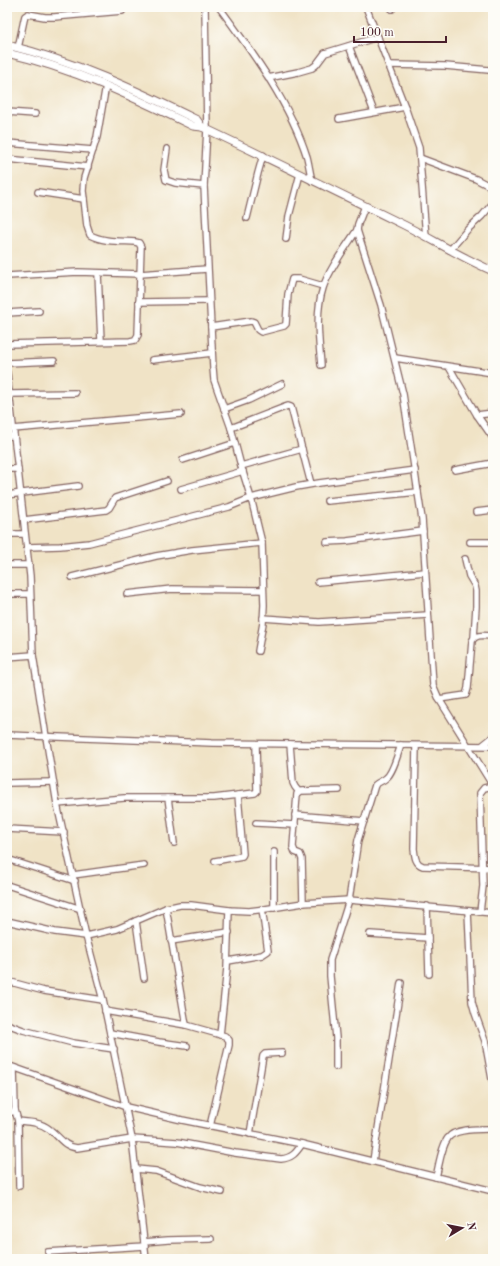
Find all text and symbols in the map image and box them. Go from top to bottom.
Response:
scale bar [354,18,446,44]
text: 100 m [360,27,394,39]
north arrow [442,1208,482,1248]
text: N [464,1221,477,1232]

